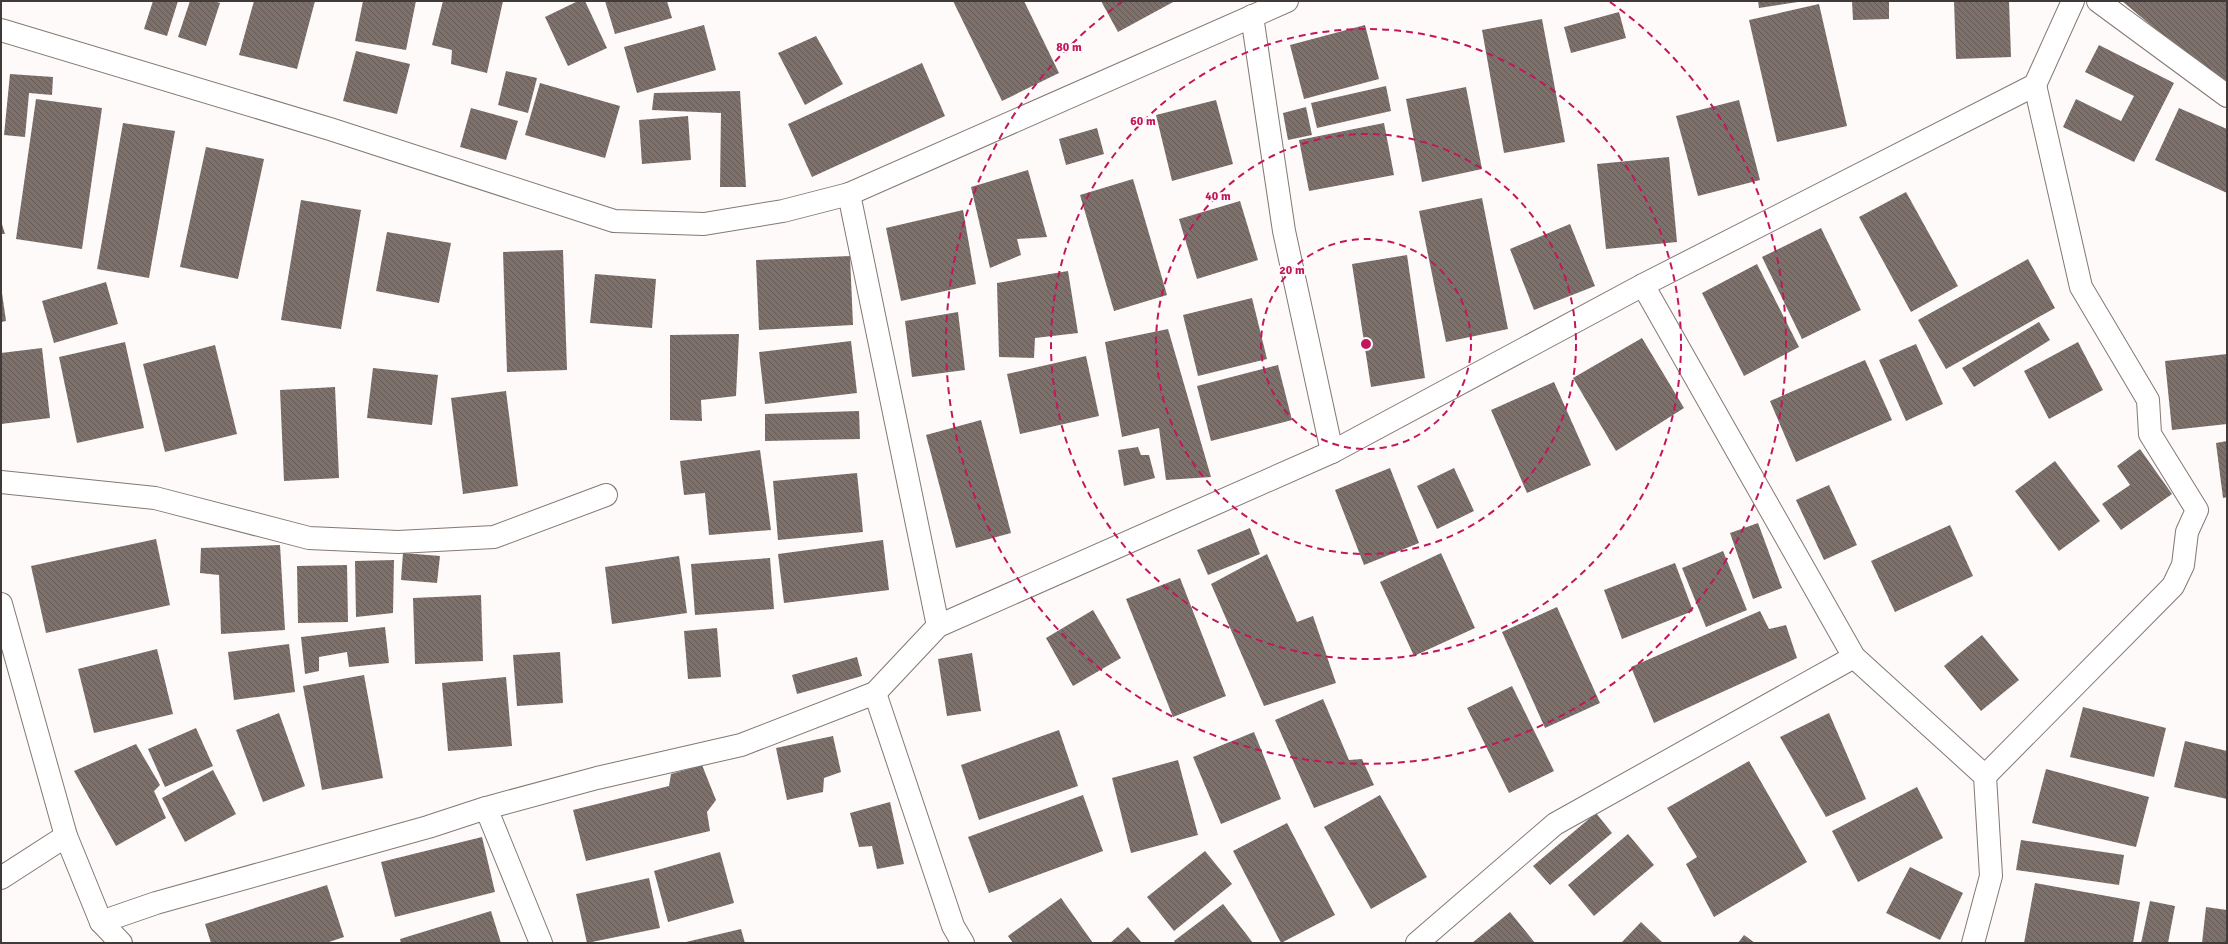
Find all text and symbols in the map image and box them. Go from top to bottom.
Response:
text: 80 m [1056,40,1082,55]
text: 60 m [1130,114,1156,129]
text: 40 m [1205,189,1231,204]
text: 20 m [1279,263,1305,278]
centre of rings [1359,337,1373,351]

